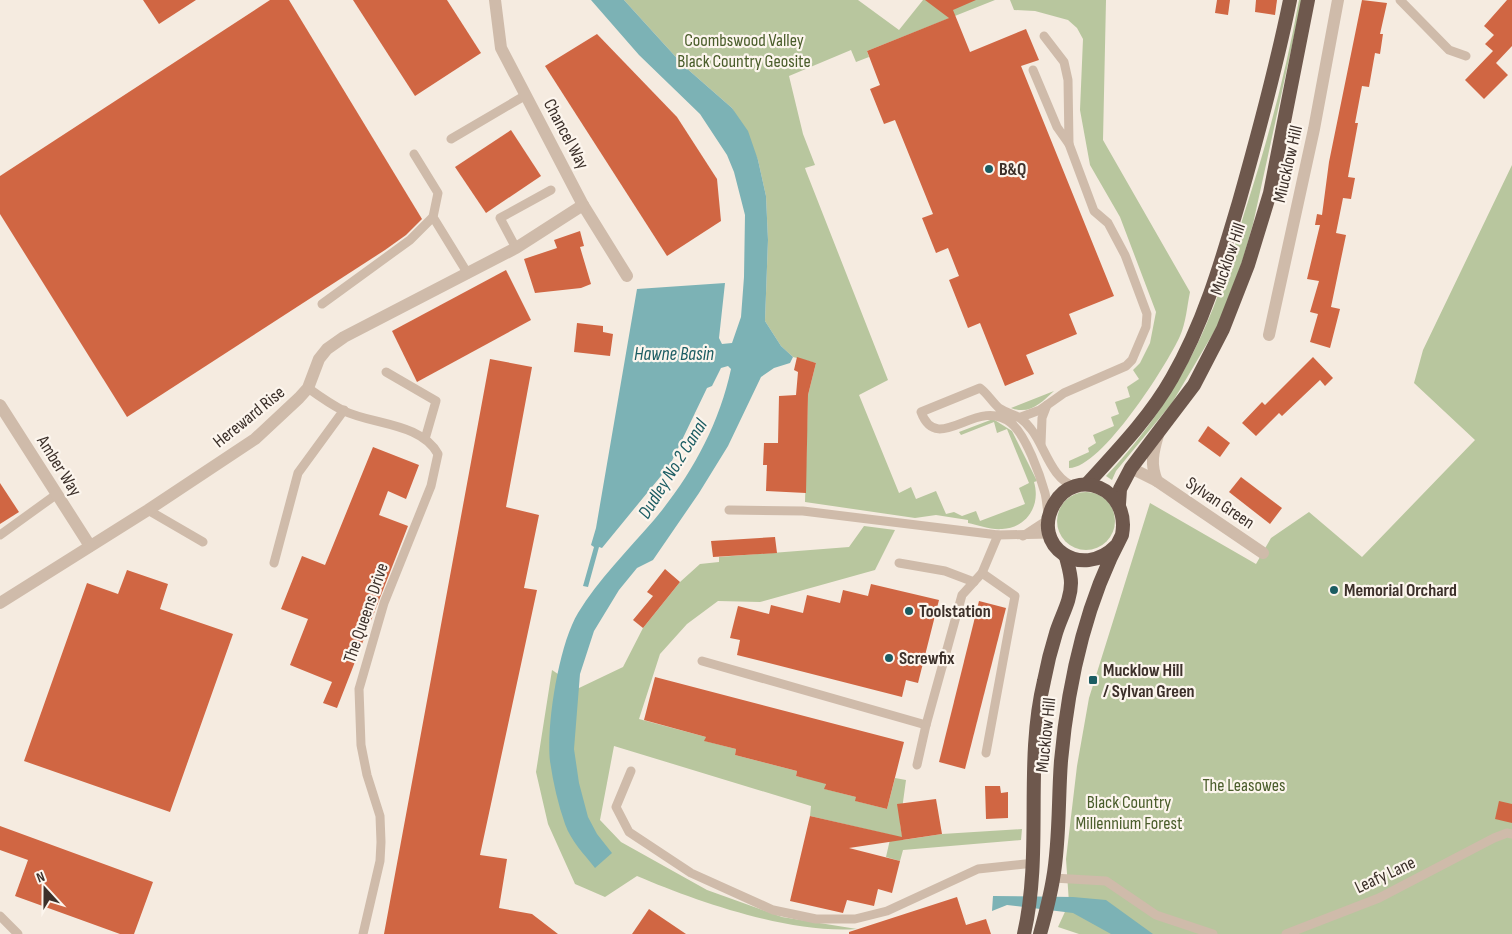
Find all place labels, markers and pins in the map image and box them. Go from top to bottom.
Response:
place label: B&Q [999,159,1026,180]
marker: B&Q [983,163,995,175]
place label: Memorial Orchard [1344,580,1457,601]
marker: Memorial Orchard [1328,584,1340,596]
place label: Toolstation [919,601,991,622]
marker: Toolstation [903,605,915,617]
place label: Screwfix [899,648,955,669]
marker: Screwfix [883,652,895,664]
place label: Mucklow Hill / Sylvan Green [1103,660,1195,702]
marker: Mucklow Hill / Sylvan Green [1087,674,1099,686]

